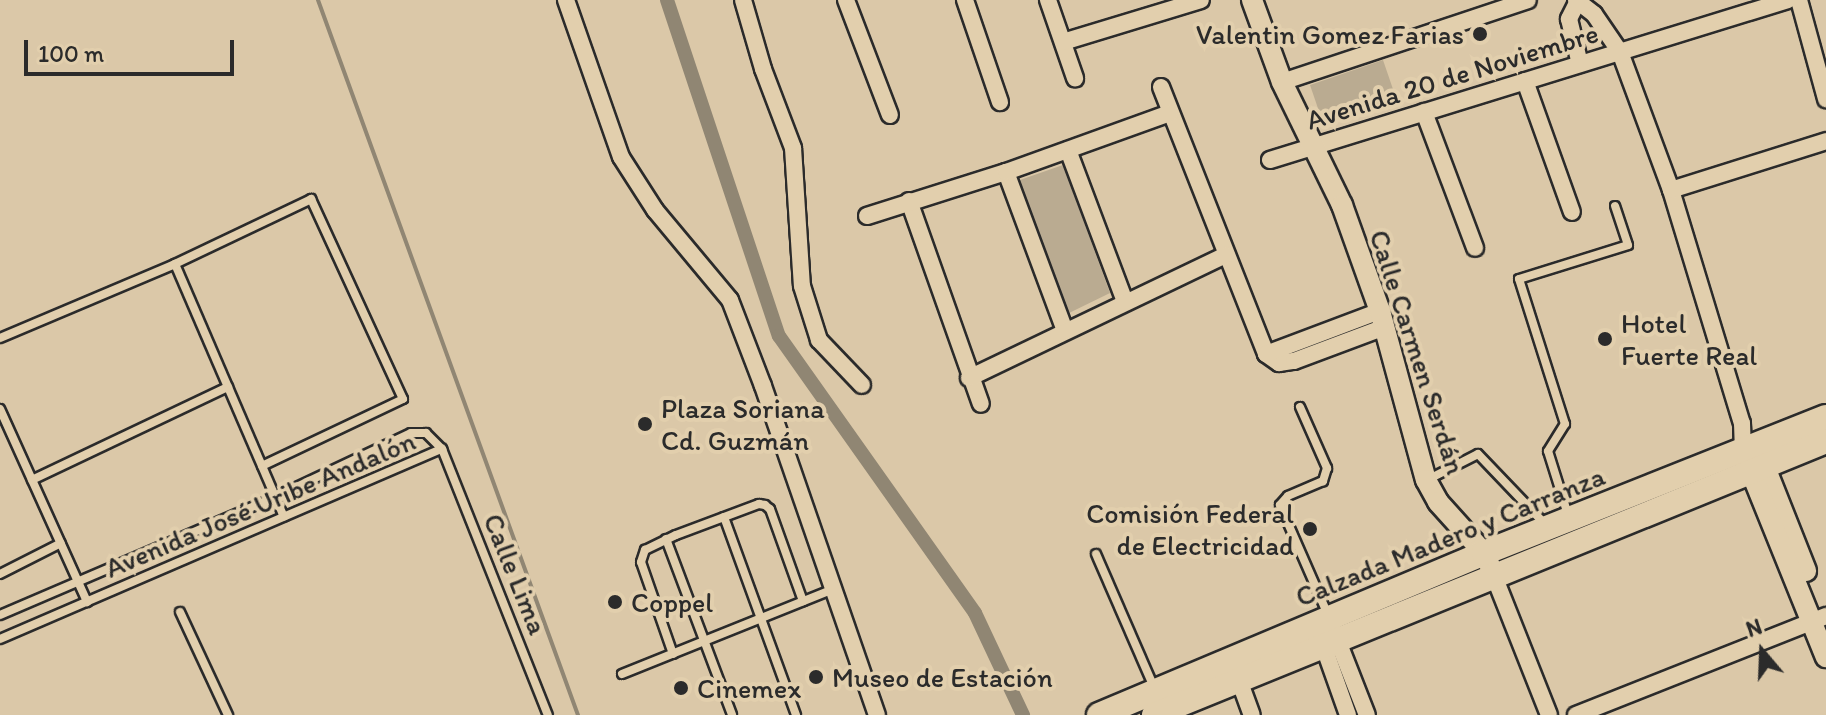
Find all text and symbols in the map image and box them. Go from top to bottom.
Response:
street label: Avenida 20 de Noviembre [1302,16,1602,136]
place label: Valentin Gomez Farias [1195,17,1464,51]
scale bar [28,24,238,74]
marker: Valentin Gomez Farias [1471,25,1489,43]
text: 100 m [38,39,104,68]
street label: Calle Carmen Serdán [1363,225,1473,479]
place label: Hotel Fuerte Real [1621,306,1757,372]
marker: Hotel Fuerte Real [1596,330,1614,348]
place label: Plaza Soriana Cd. Guzmán [661,391,825,457]
marker: Plaza Soriana Cd. Guzmán [636,415,654,433]
street label: Avenida José Uribe Andalón [100,423,420,585]
street label: Calzada Madero y Carranza [1291,459,1609,613]
place label: Comisión Federal de Electricidad [1086,496,1294,562]
street label: Calle Lima [477,509,555,639]
marker: Comisión Federal de Electricidad [1301,520,1319,538]
place label: Coppel [631,585,713,619]
marker: Coppel [606,593,624,611]
north arrow [1722,611,1802,691]
text: N [1743,613,1765,643]
place label: Museo de Estación [832,660,1054,694]
marker: Museo de Estación [807,668,825,686]
place label: Cinemex [697,671,801,705]
marker: Cinemex [672,679,690,697]

